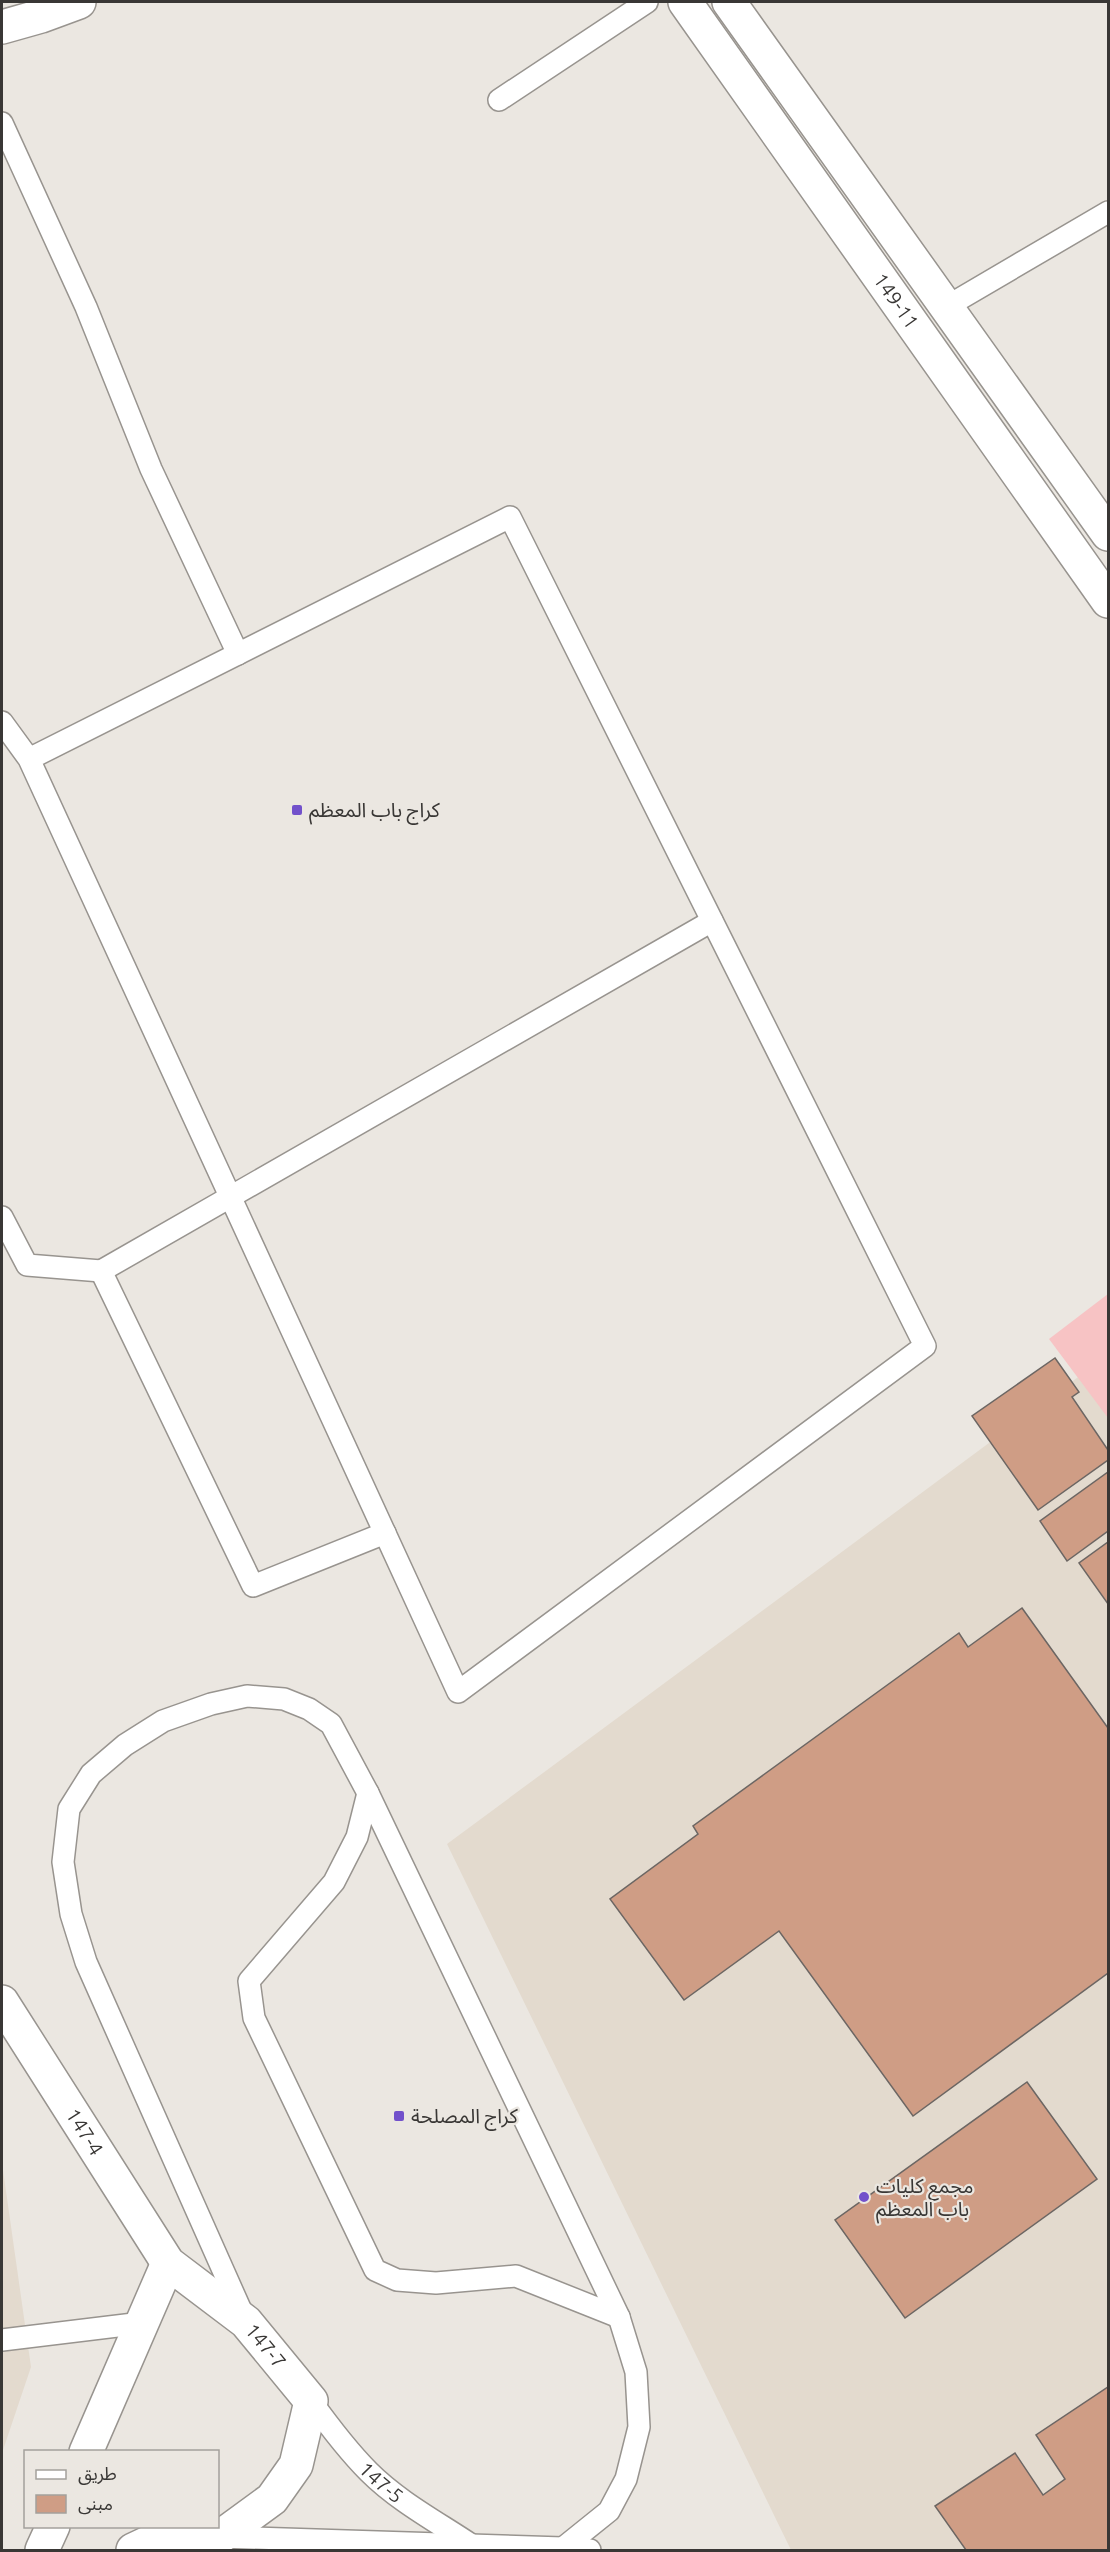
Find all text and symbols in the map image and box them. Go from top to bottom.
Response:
street label: 149-11 [869,269,924,333]
place label: كراج باب المعظم [309,798,441,825]
marker: كراج باب المعظم [290,803,304,817]
street label: 147-4 [62,2104,108,2159]
place label: كراج المصلحة [411,2104,518,2131]
marker: كراج المصلحة [392,2109,406,2123]
place label: مجمع كليات باب المعظم [876,2174,973,2224]
marker: مجمع كليات باب المعظم [857,2190,871,2204]
street label: 147-7 [241,2319,291,2372]
legend [24,2450,219,2528]
street label: 147-5 [355,2457,408,2508]
text: طريق [78,2463,117,2485]
text: مبنى [78,2493,113,2515]

